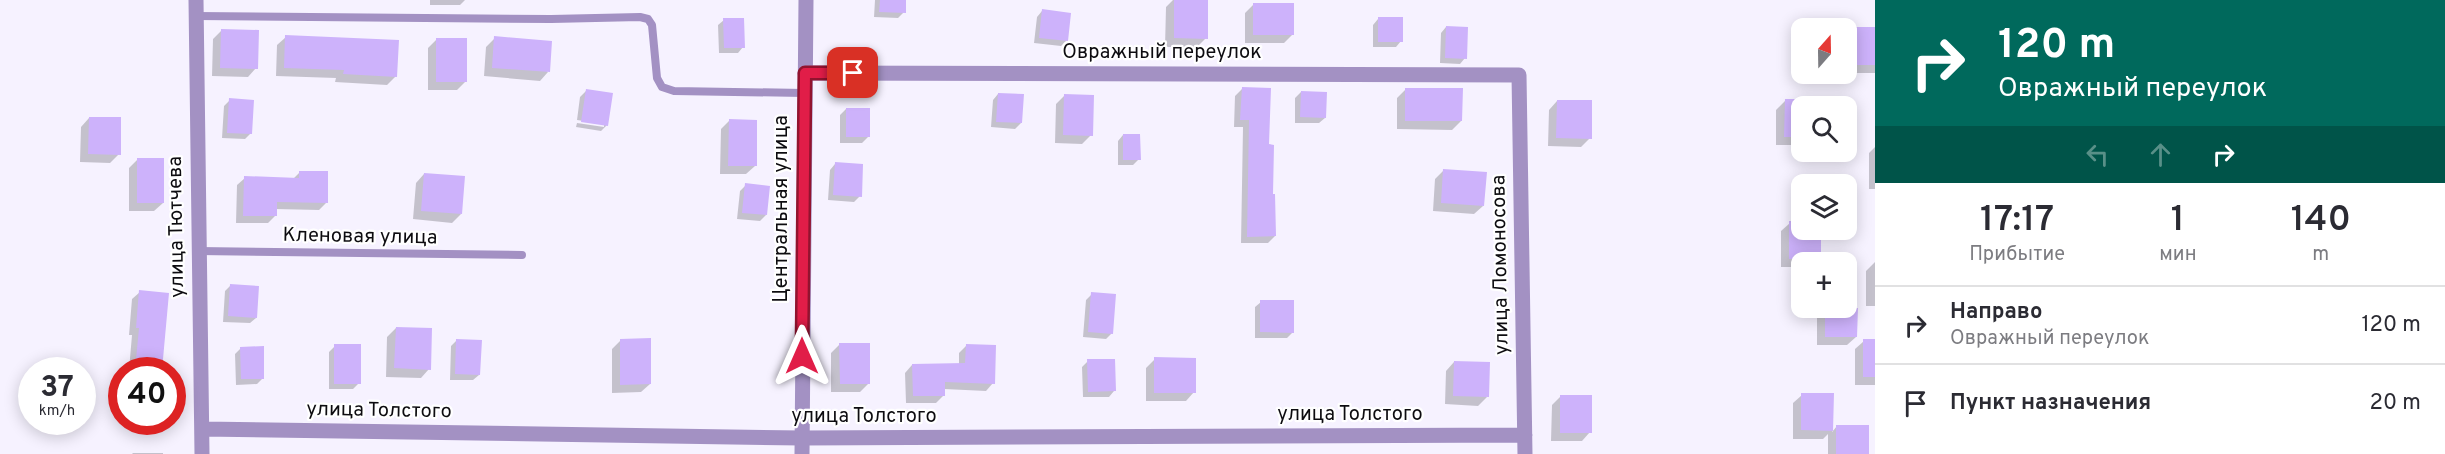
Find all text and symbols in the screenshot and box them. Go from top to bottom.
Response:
north arrow [1791,18,1857,84]
map controls [1791,18,1857,318]
text: 120 m [1998,20,2115,73]
icon: right [1899,24,1977,102]
street label: Овражный переулок [1062,40,1262,66]
pin [827,47,878,98]
icon: arrive [836,56,869,89]
text: Овражный переулок [1998,72,2267,106]
button: search [1791,96,1857,162]
street label: Центральная улица [769,115,795,303]
icon: left [2081,138,2114,171]
icon: ahead [2144,138,2177,171]
icon: right [2207,138,2240,171]
street label: улица Тютчева [163,156,191,298]
button: layers [1791,174,1857,240]
street label: улица Ломоносова [1486,175,1516,355]
text: 17:17 [1980,198,2054,244]
text: 1 [2171,198,2185,244]
text: 140 [2291,198,2351,244]
street label: Кленовая улица [282,223,438,251]
text: Прибытие [1969,242,2065,268]
text: мин [2159,242,2197,268]
text: m [2312,242,2329,268]
button: + [1791,252,1857,318]
text: Направо [1950,299,2042,326]
icon: right [1899,309,1932,342]
text: 120 m [2361,312,2421,339]
position arrow [770,324,834,388]
text: Овражный переулок [1950,326,2149,352]
speed limit sign: 40 [108,357,186,435]
text: 37 [40,370,74,407]
icon: arrive [1899,387,1932,420]
text: Пункт назначения [1950,390,2151,417]
text: 20 m [2370,390,2421,417]
street label: улица Толстого [306,397,452,425]
text: km/h [39,402,75,421]
street label: улица Толстого [1277,402,1423,428]
street label: улица Толстого [791,404,937,430]

